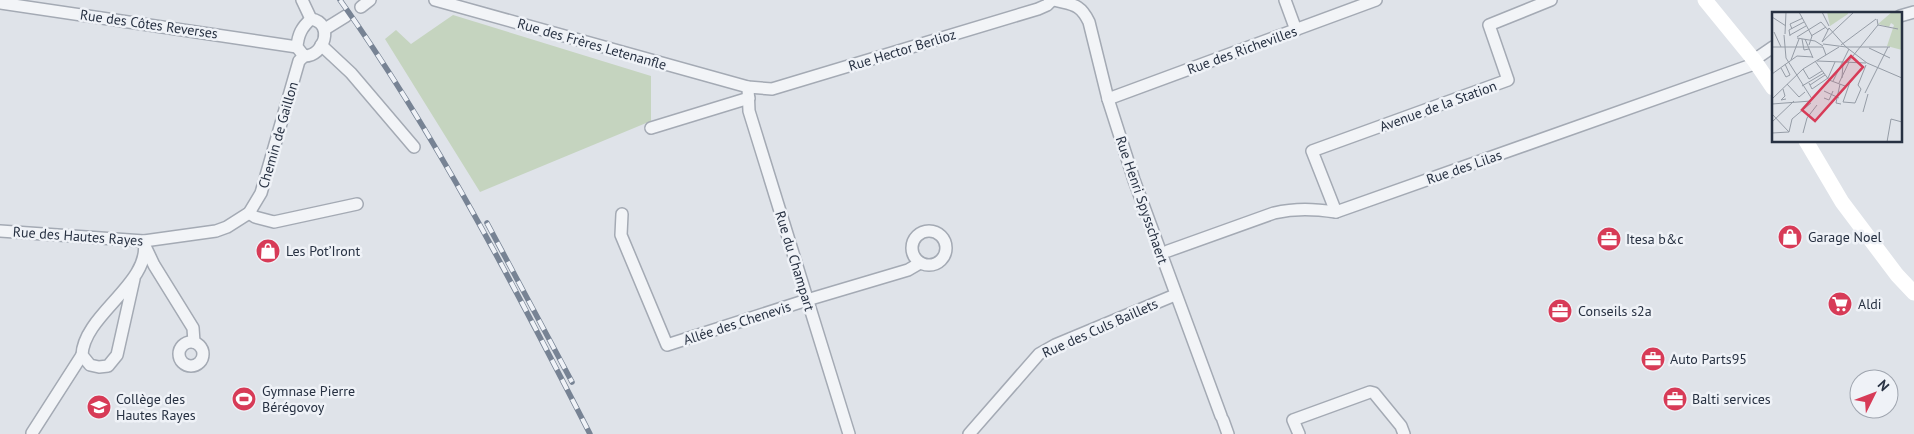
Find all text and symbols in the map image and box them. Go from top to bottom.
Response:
street label: Rue des Côtes Reverses [79,5,219,43]
inset map [1772,12,1902,142]
street label: Rue des Frères Letenanfle [515,14,669,74]
street label: Rue des Richevilles [1185,22,1299,78]
street label: Rue Hector Berlioz [846,25,958,75]
street label: Avenue de la Station [1377,76,1499,136]
street label: Chemin de Gaillon [254,80,302,190]
street label: Rue Henri Spysschaert [1112,134,1172,267]
street label: Rue des Lilas [1424,146,1504,188]
street label: Rue du Champart [771,209,819,314]
street label: Rue des Hautes Rayes [12,222,144,250]
shop icon: Garage Noel [1777,224,1803,250]
office icon: Itesa b&c [1596,226,1622,252]
place label: Garage Noel [1808,228,1882,246]
place label: Itesa b&c [1626,230,1684,248]
shop icon: Les Pot’Iront [255,238,281,264]
place label: Les Pot’Iront [286,242,360,260]
supermarket icon: Aldi [1827,291,1853,317]
street label: Rue des Culs Baillets [1039,294,1161,362]
place label: Aldi [1858,295,1882,313]
street label: Allée des Chenevis [681,297,793,349]
office icon: Conseils s2a [1547,298,1573,324]
place label: Conseils s2a [1578,302,1652,320]
office icon: Auto Parts95 [1640,346,1666,372]
place label: Auto Parts95 [1670,350,1747,368]
north arrow [1849,369,1899,419]
text: N [1874,376,1893,395]
place label: Gymnase Pierre Bérégovoy [262,382,355,416]
sports icon: Gymnase Pierre Bérégovoy [231,386,257,412]
office icon: Balti services [1662,386,1688,412]
place label: Collège des Hautes Rayes [116,390,196,424]
place label: Balti services [1692,390,1771,408]
school or university icon: Collège des Hautes Rayes [86,394,112,420]

